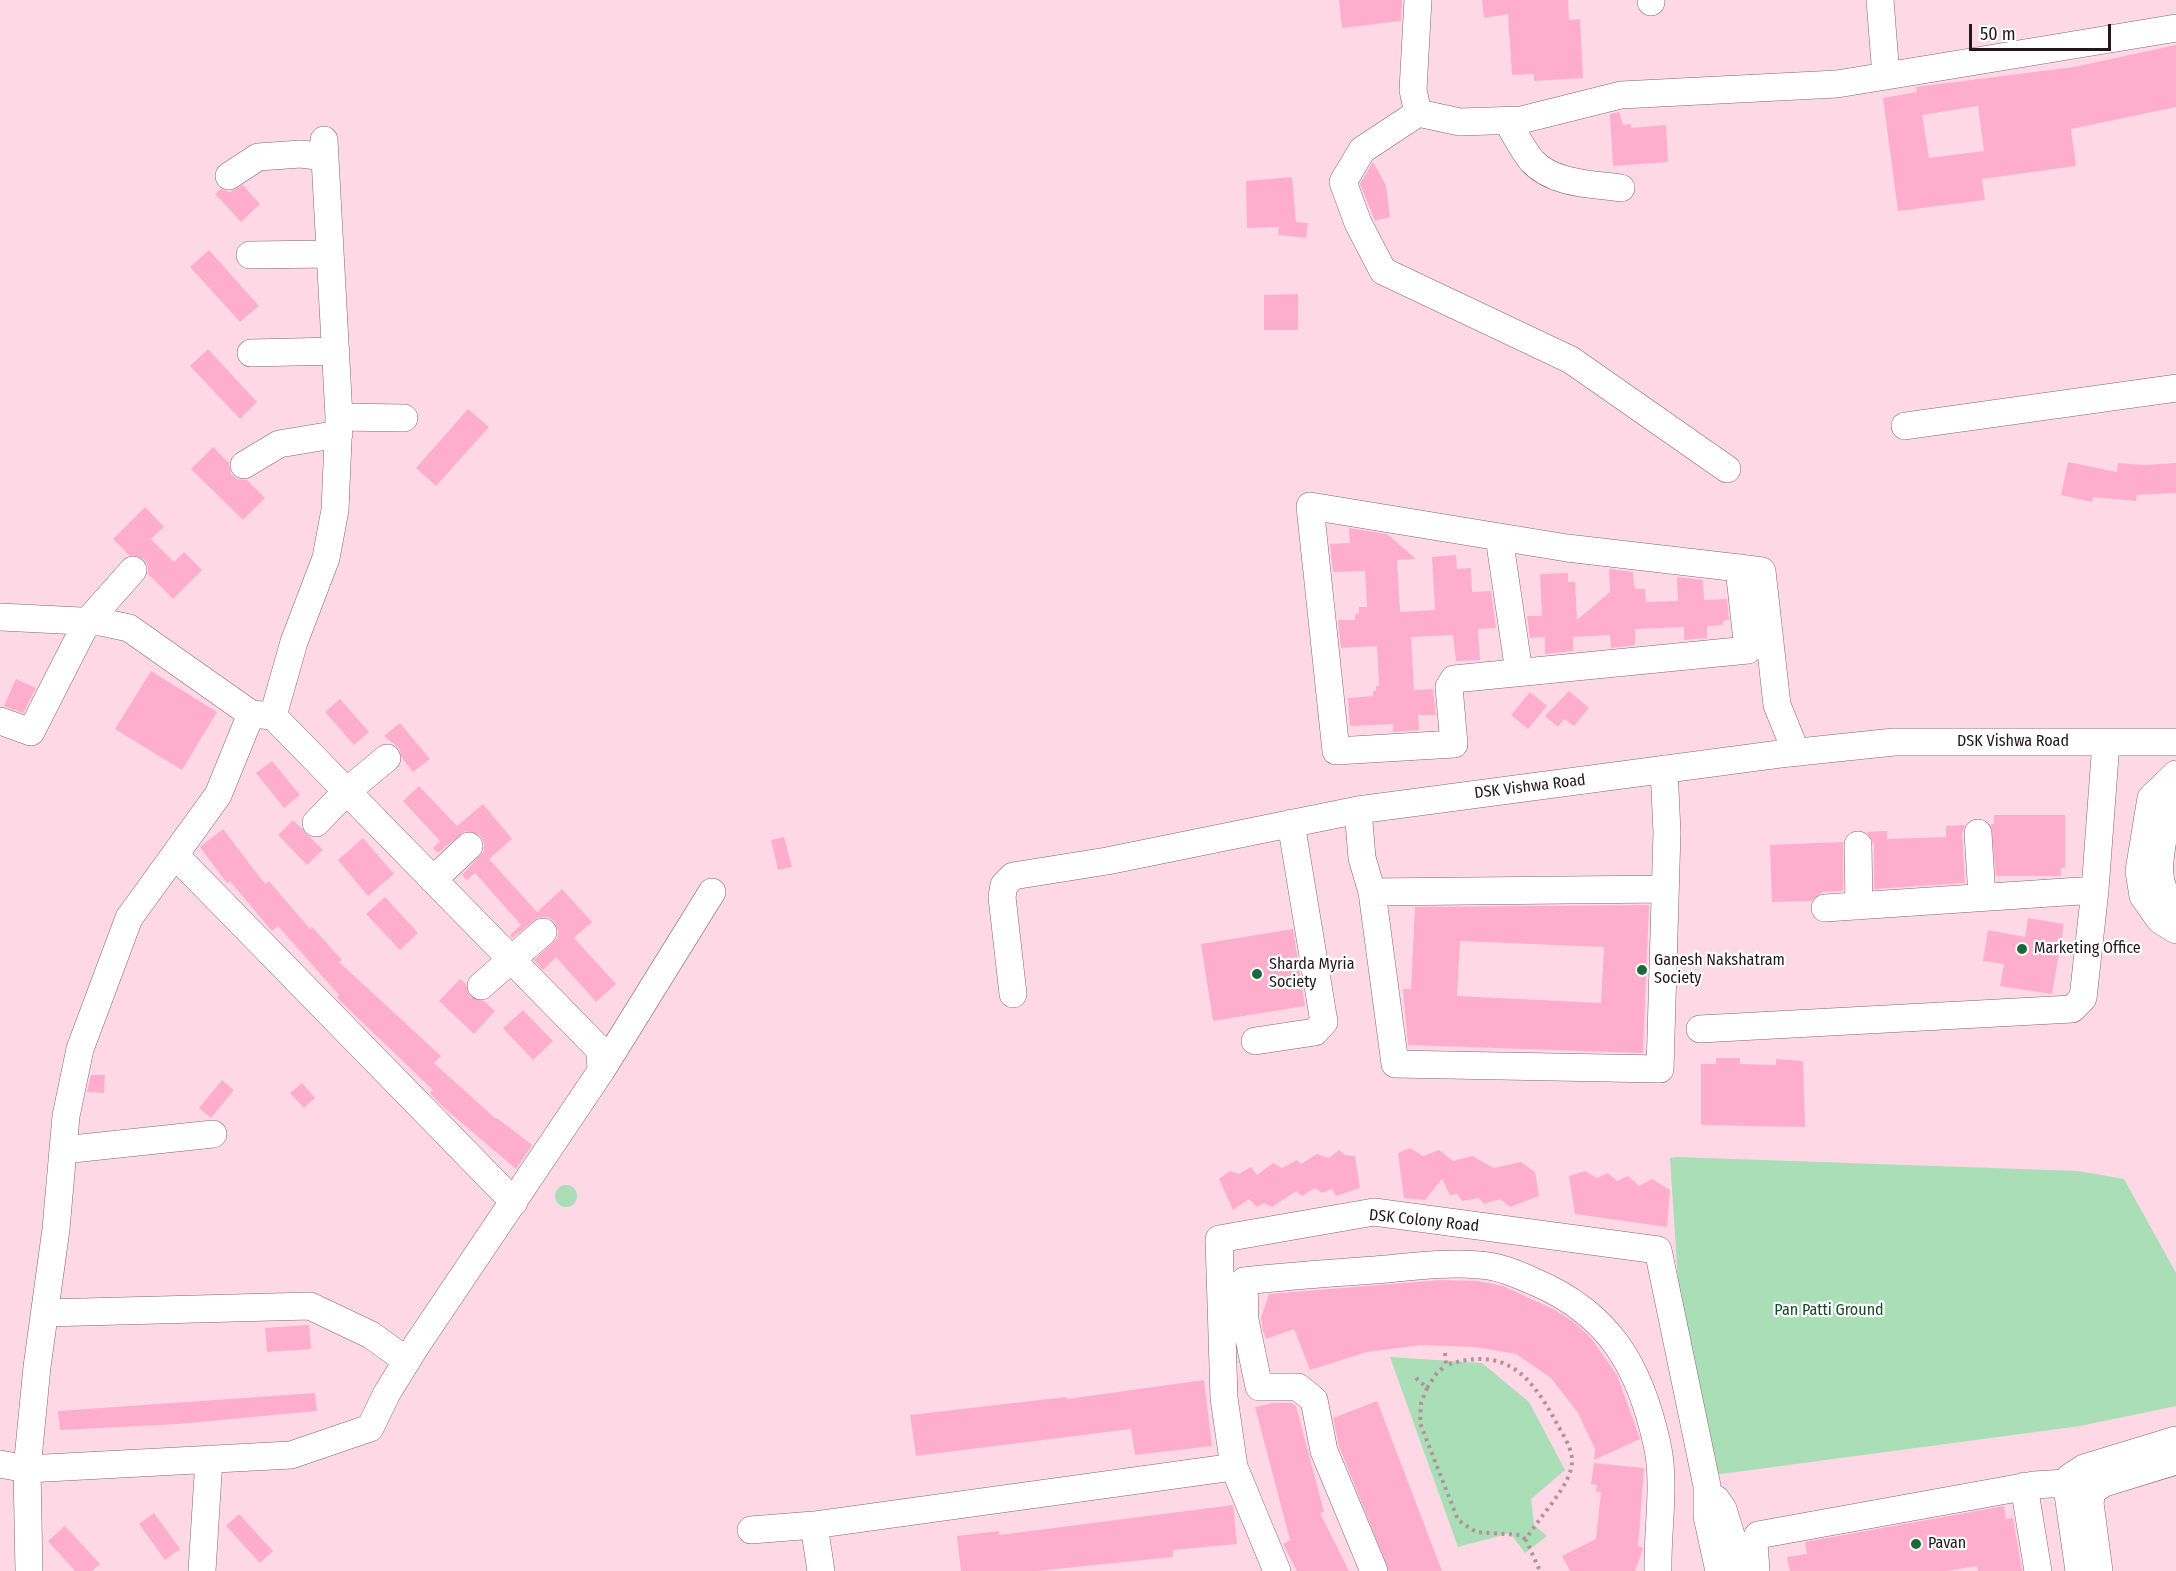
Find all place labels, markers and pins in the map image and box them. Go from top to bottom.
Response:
place label: Marketing Office [2034,939,2141,959]
marker: Marketing Office [2015,942,2029,956]
place label: Ganesh Nakshatram Society [1654,951,1785,989]
place label: Sharda Myria Society [1269,955,1354,993]
marker: Ganesh Nakshatram Society [1635,963,1649,977]
marker: Sharda Myria Society [1250,967,1264,981]
place label: Pavan [1928,1534,1966,1554]
marker: Pavan [1909,1537,1923,1551]

